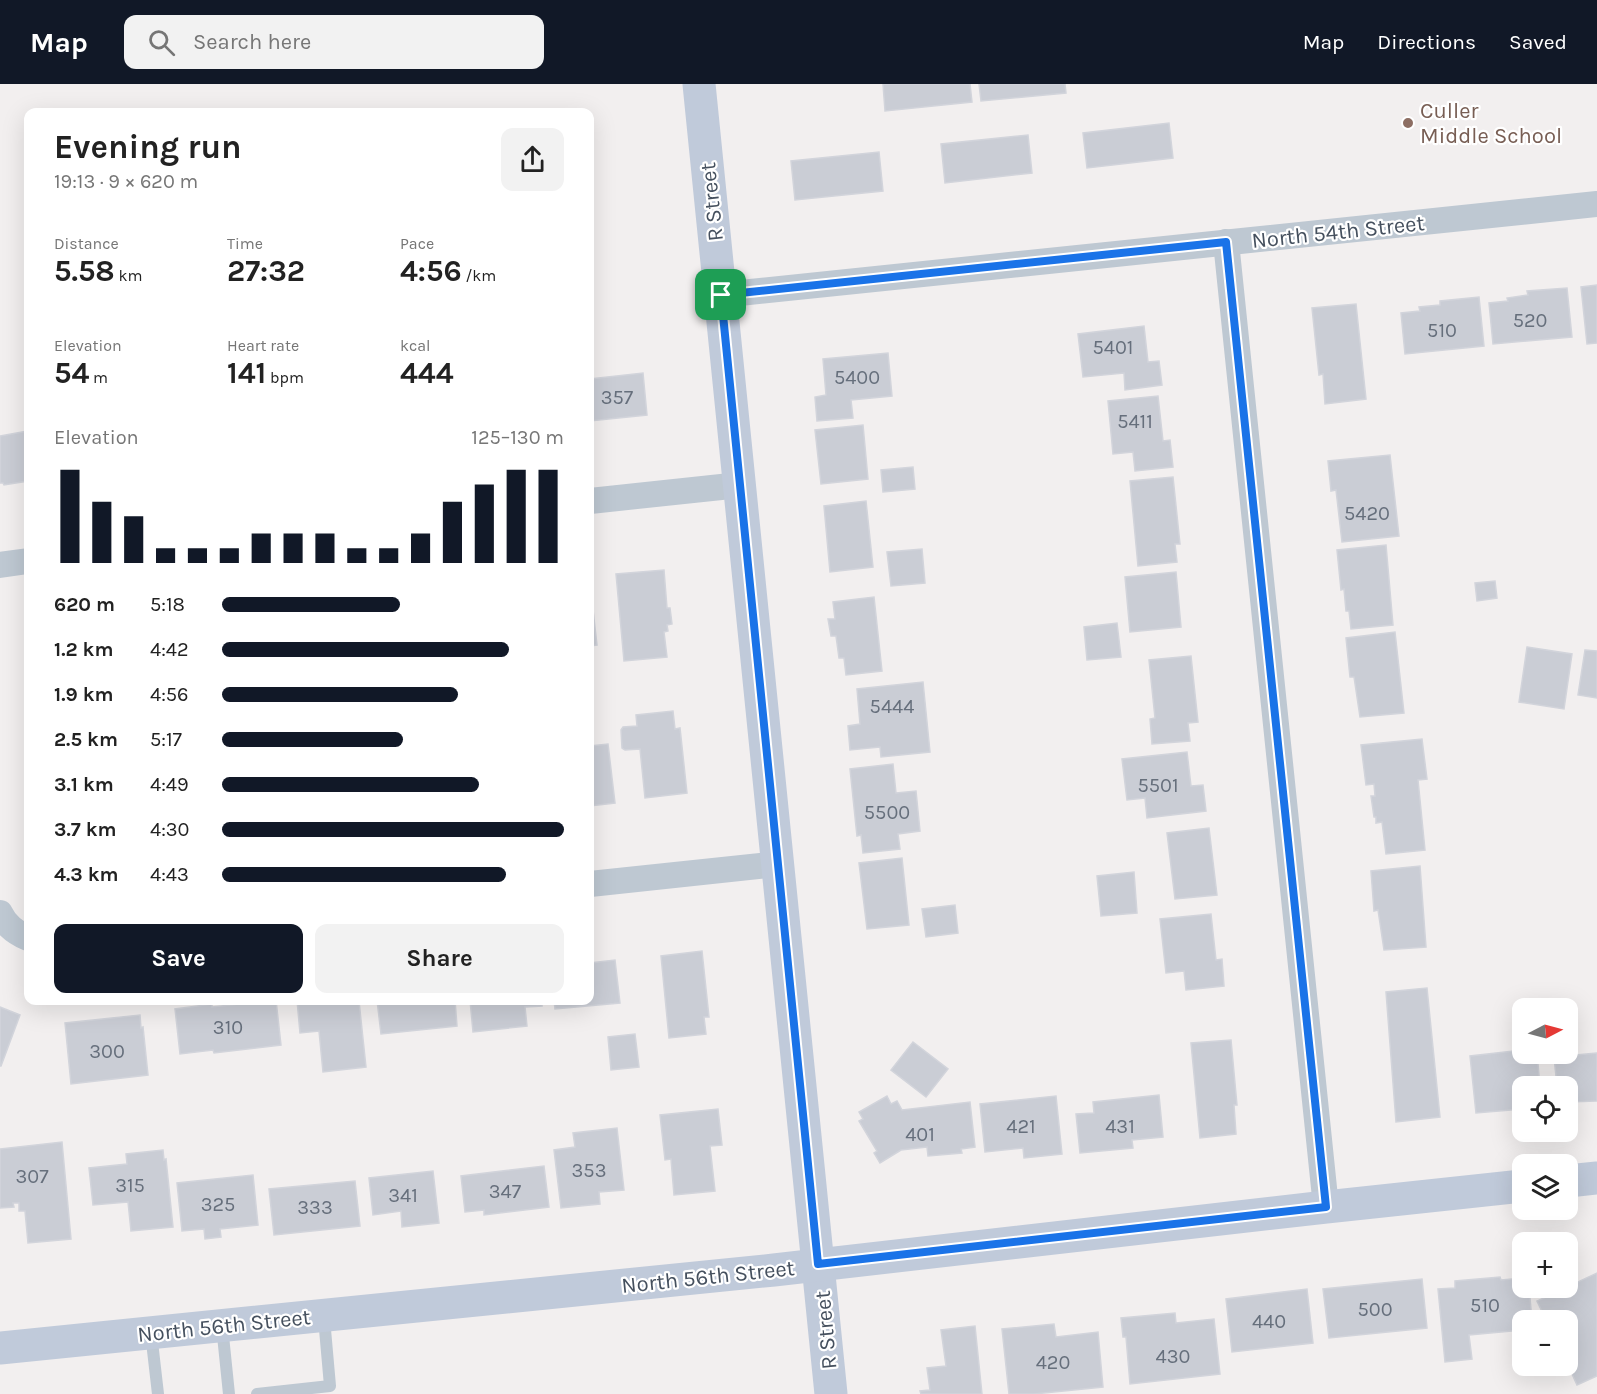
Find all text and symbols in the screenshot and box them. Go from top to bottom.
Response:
search box [124,15,544,69]
text: Map [30,26,88,59]
icon: search [145,26,178,59]
text: Search here [193,29,311,55]
text: Map [1303,30,1344,54]
text: Directions [1377,30,1476,54]
text: Saved [1509,30,1567,54]
place label: Culler Middle School [1420,98,1562,149]
marker: Culler Middle School [1401,116,1415,130]
text: Evening run [54,128,242,166]
button: share [501,128,564,191]
street label: R Street [695,161,729,243]
text: 19:13 · 9 × 620 m [54,170,198,193]
street label: North 54th Street [1250,210,1426,254]
text: Distance [54,234,119,253]
text: Time [227,234,263,253]
text: Pace [400,234,434,253]
text: 5.58 [54,253,115,289]
text: 27:32 [227,253,305,289]
text: 4:56 [400,253,462,289]
text: km [115,266,143,285]
text: /km [462,266,496,285]
pin [695,269,746,320]
icon: arrive [704,278,737,311]
house number: 520 [1513,309,1547,332]
house number: 510 [1427,319,1457,342]
text: Elevation [54,336,122,355]
text: Heart rate [227,336,299,355]
text: kcal [400,336,431,355]
house number: 5401 [1093,336,1133,359]
text: 54 [54,355,89,391]
text: 141 [227,355,266,391]
text: 444 [400,355,454,391]
house number: 5400 [834,366,880,389]
text: m [89,368,108,387]
text: bpm [266,368,304,387]
house number: 357 [601,386,634,409]
house number: 5411 [1117,410,1153,433]
text: Elevation [54,426,139,449]
text: 125–130 m [471,426,564,449]
house number: 5420 [1344,502,1390,525]
text: 620 m [54,593,115,616]
text: 5:18 [150,593,185,616]
text: 1.2 km [54,638,113,661]
text: 4:42 [150,638,189,661]
text: 1.9 km [54,683,114,706]
text: 4:56 [150,683,189,706]
house number: 5444 [870,695,914,718]
text: 2.5 km [54,728,118,751]
text: 5:17 [150,728,182,751]
text: 3.1 km [54,773,114,796]
text: 4:49 [150,773,189,796]
house number: 5501 [1137,774,1179,797]
house number: 5500 [864,801,910,824]
text: 3.7 km [54,818,117,841]
text: 4:30 [150,818,189,841]
text: 4.3 km [54,863,119,886]
text: 4:43 [150,863,189,886]
button: Save [54,924,303,993]
button: Share [315,924,564,993]
north arrow [1512,998,1578,1064]
map controls [1512,998,1578,1376]
house number: 310 [213,1016,243,1039]
house number: 300 [89,1040,125,1063]
button: locate [1512,1076,1578,1142]
house number: 421 [1006,1115,1036,1138]
house number: 431 [1105,1115,1135,1138]
house number: 401 [905,1123,935,1146]
button: layers [1512,1154,1578,1220]
house number: 353 [572,1159,606,1182]
house number: 307 [15,1165,49,1188]
house number: 315 [115,1174,145,1197]
house number: 347 [489,1180,522,1203]
house number: 341 [388,1184,418,1207]
house number: 325 [201,1193,235,1216]
house number: 333 [297,1196,333,1219]
button: + [1512,1232,1578,1298]
street label: North 56th Street [620,1255,796,1299]
street label: R Street [810,1289,842,1370]
house number: 510 [1470,1294,1500,1317]
house number: 500 [1357,1298,1393,1321]
street label: North 56th Street [136,1304,312,1348]
house number: 440 [1252,1310,1286,1333]
button: − [1512,1310,1578,1376]
house number: 430 [1156,1345,1190,1368]
house number: 420 [1036,1351,1070,1374]

